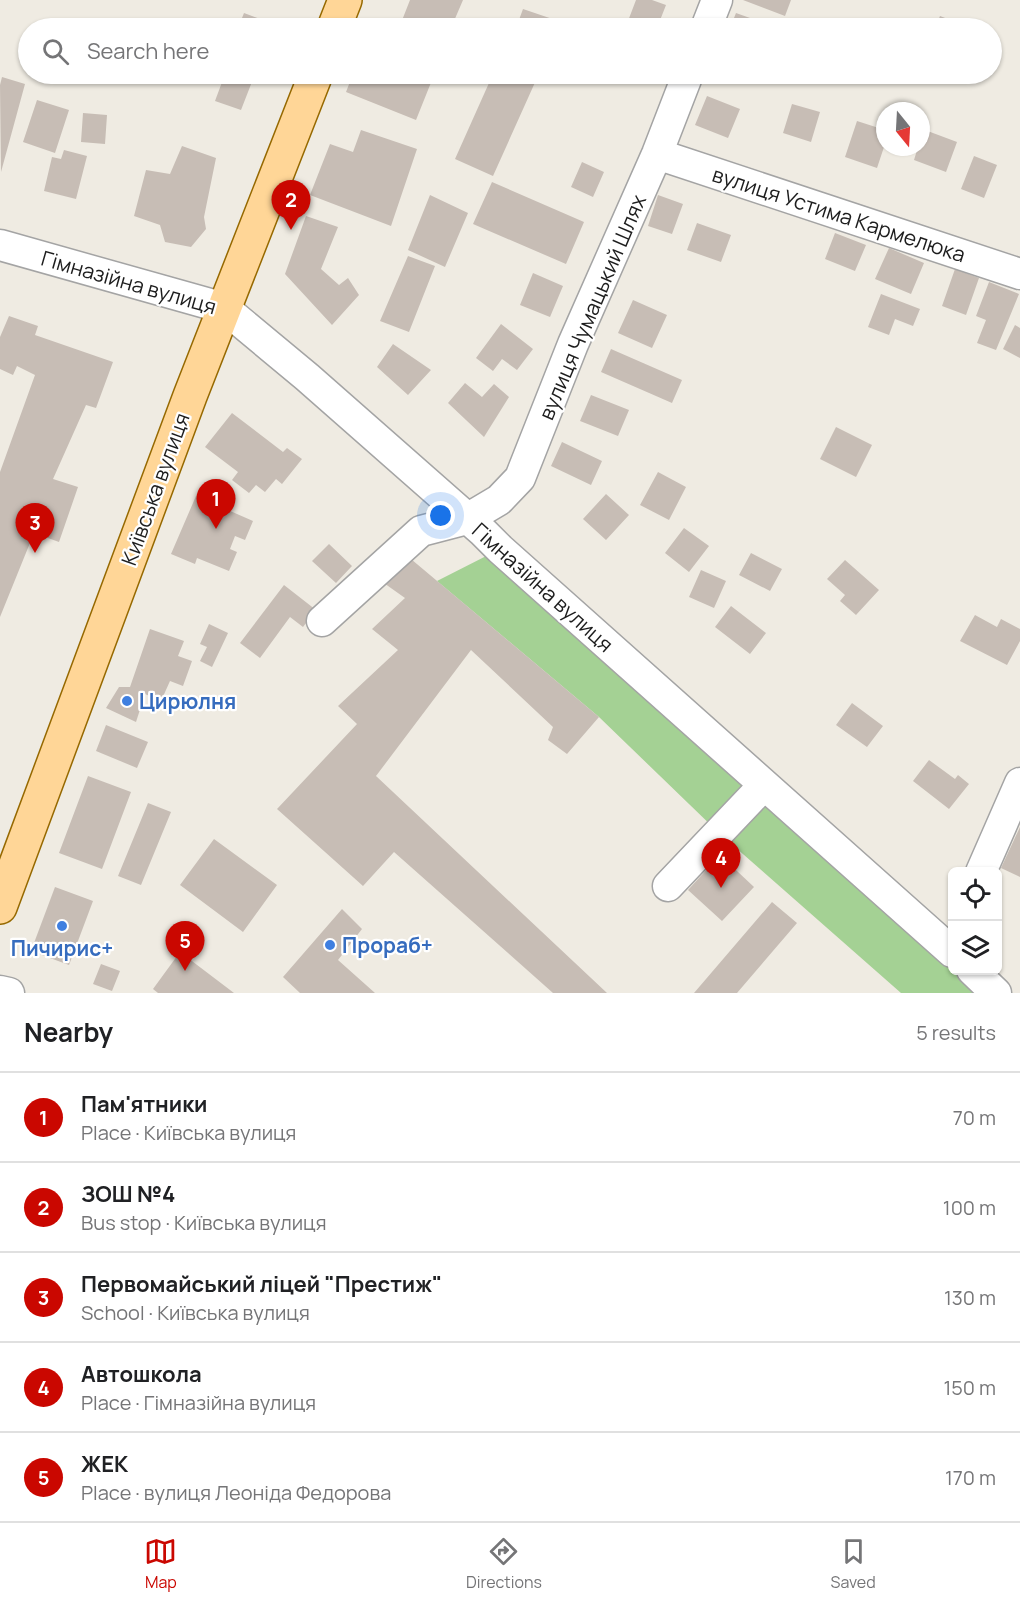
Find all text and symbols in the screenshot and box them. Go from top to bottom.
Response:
search box [18,18,1002,84]
icon: search [39,35,72,68]
text: Search here [87,36,209,66]
north arrow [876,102,930,156]
street label: вулиця Устима Кармелюка [709,160,969,268]
pin: 2 [272,180,310,230]
street label: вулиця Чумацький Шлях [532,190,652,424]
street label: Гімназійна вулиця [38,244,220,320]
street label: Київська вулиця [114,409,196,569]
pin: 1 [196,480,236,529]
your location [426,501,455,530]
pin: 3 [15,504,54,553]
street label: Гімназійна вулиця [466,516,620,658]
place label: Цирюлня [139,687,236,715]
marker: Цирюлня [120,694,134,708]
pin: 4 [702,838,740,888]
map controls [948,867,1002,975]
button: locate [948,867,1002,921]
marker: Пичирис+ [55,919,69,933]
button: layers [948,921,1002,975]
pin: 5 [166,922,204,971]
place label: Прораб+ [342,931,433,959]
place label: Пичирис+ [11,934,113,962]
marker: Прораб+ [323,938,337,952]
text: Nearby [24,1014,113,1050]
text: 5 results [916,1019,996,1046]
text: Пам'ятники [81,1089,207,1119]
text: 1 [39,1104,48,1131]
text: 70 m [953,1104,996,1131]
text: Place · Київська вулиця [81,1119,296,1146]
text: ЗОШ №4 [81,1179,175,1209]
text: 2 [38,1194,49,1221]
text: 100 m [943,1194,996,1221]
text: Bus stop · Київська вулиця [81,1209,327,1236]
text: Первомайський ліцей "Престиж" [81,1269,442,1299]
text: 3 [38,1284,49,1311]
text: 130 m [944,1284,996,1311]
text: School · Київська вулиця [81,1299,310,1326]
text: Автошкола [81,1359,202,1389]
text: 4 [37,1374,50,1401]
text: 150 m [943,1374,996,1401]
text: Place · Гімназійна вулиця [81,1389,316,1416]
text: ЖЕК [81,1449,128,1479]
text: 5 [38,1464,49,1491]
text: 170 m [945,1464,996,1491]
text: Place · вулиця Леоніда Федорова [81,1479,391,1506]
tab: Map [144,1535,177,1593]
tab: Directions [466,1535,542,1593]
tab: Saved [831,1535,876,1593]

